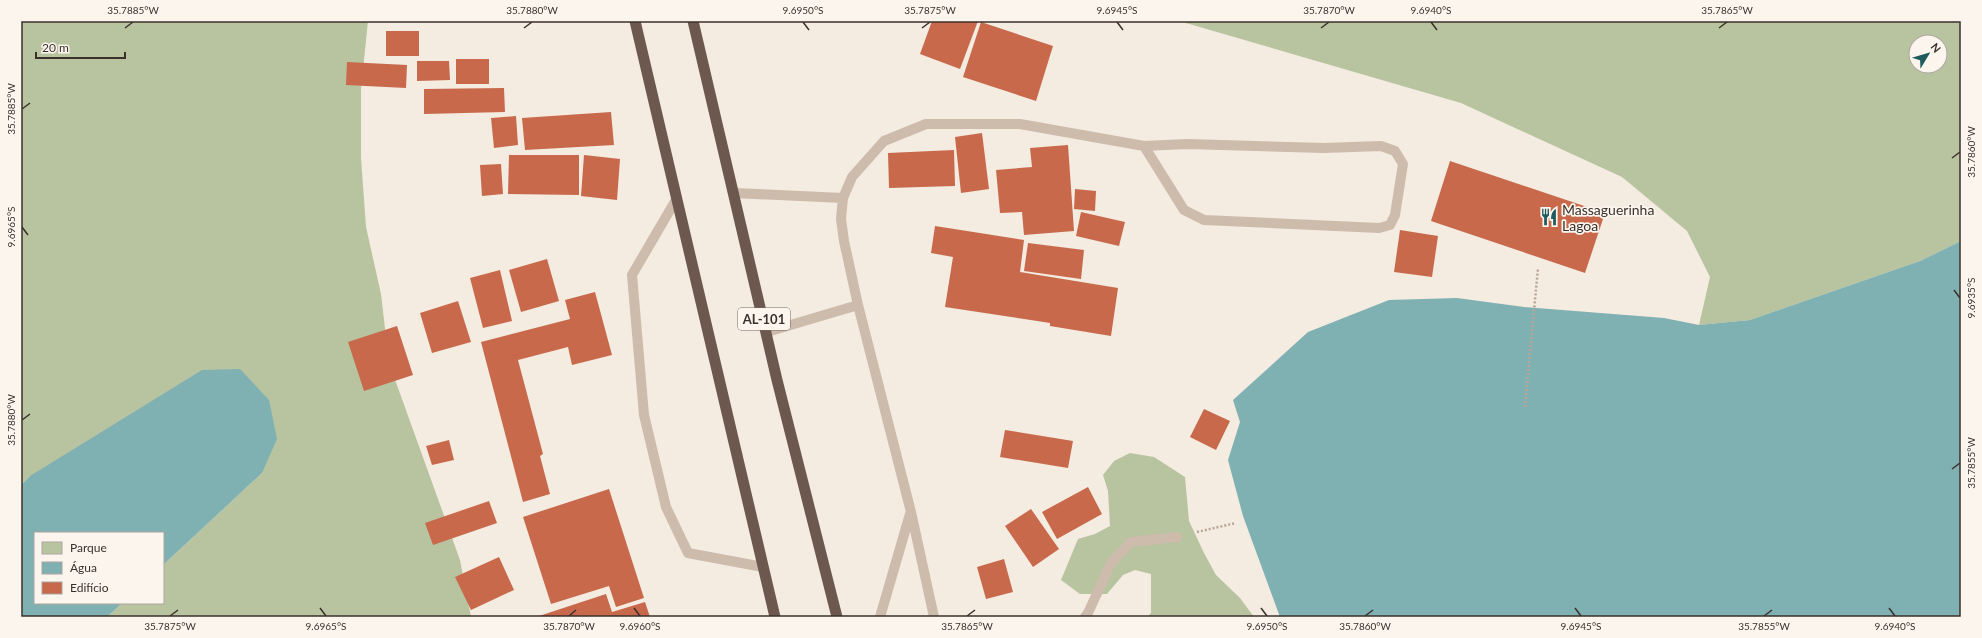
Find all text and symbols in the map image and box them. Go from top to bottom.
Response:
text: 35.7885°W [107,4,159,16]
text: 35.7880°W [506,4,558,16]
text: 9.6950°S [783,4,823,16]
text: 35.7875°W [904,4,956,16]
text: 9.6945°S [1097,4,1137,16]
text: 35.7870°W [1303,4,1355,16]
text: 9.6940°S [1411,4,1451,16]
text: 35.7865°W [1701,4,1753,16]
scale bar [36,34,125,60]
north arrow [1908,34,1948,74]
text: 20 m [42,40,69,55]
text: N [1929,40,1944,55]
text: 35.7885°W [5,83,17,135]
text: 35.7860°W [1965,126,1977,178]
place label: Massaguerinha Lagoa [1562,201,1654,234]
text: 9.6965°S [5,207,17,247]
restaurant icon: Massaguerinha Lagoa [1539,207,1559,227]
text: 9.6935°S [1965,278,1977,318]
road number: AL-101 [738,308,790,330]
text: 35.7880°W [5,394,17,446]
text: 35.7855°W [1965,437,1977,489]
legend [34,532,164,604]
text: Parque [70,540,107,555]
text: Água [70,560,97,575]
text: Edifício [70,580,109,595]
text: 35.7875°W [144,620,196,632]
text: 9.6965°S [306,620,346,632]
text: 35.7870°W [543,620,595,632]
text: 9.6960°S [620,620,660,632]
text: 35.7865°W [941,620,993,632]
text: 9.6950°S [1247,620,1287,632]
text: 35.7860°W [1339,620,1391,632]
text: 9.6945°S [1561,620,1601,632]
text: 35.7855°W [1738,620,1790,632]
text: 9.6940°S [1875,620,1915,632]

